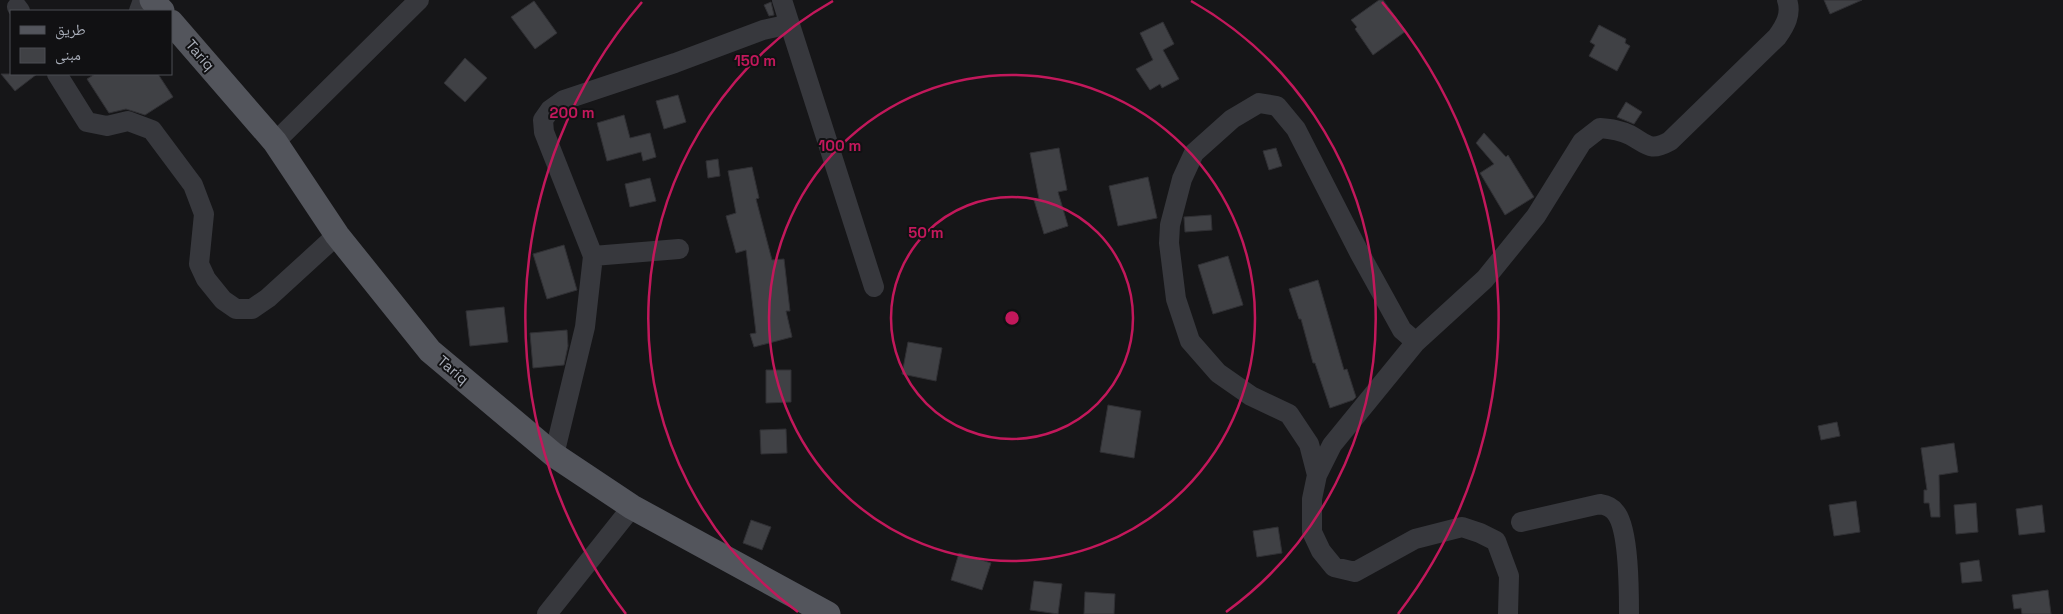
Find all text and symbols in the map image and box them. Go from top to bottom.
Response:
legend [10,10,172,75]
text: طريق [55,20,86,40]
street label: Tariq [182,35,219,74]
text: مبنى [55,45,81,65]
text: 150 m [734,51,776,70]
text: 200 m [550,103,594,122]
text: 100 m [819,136,861,155]
text: 50 m [908,223,944,242]
centre of rings [1003,309,1021,327]
street label: Tariq [434,351,473,388]

